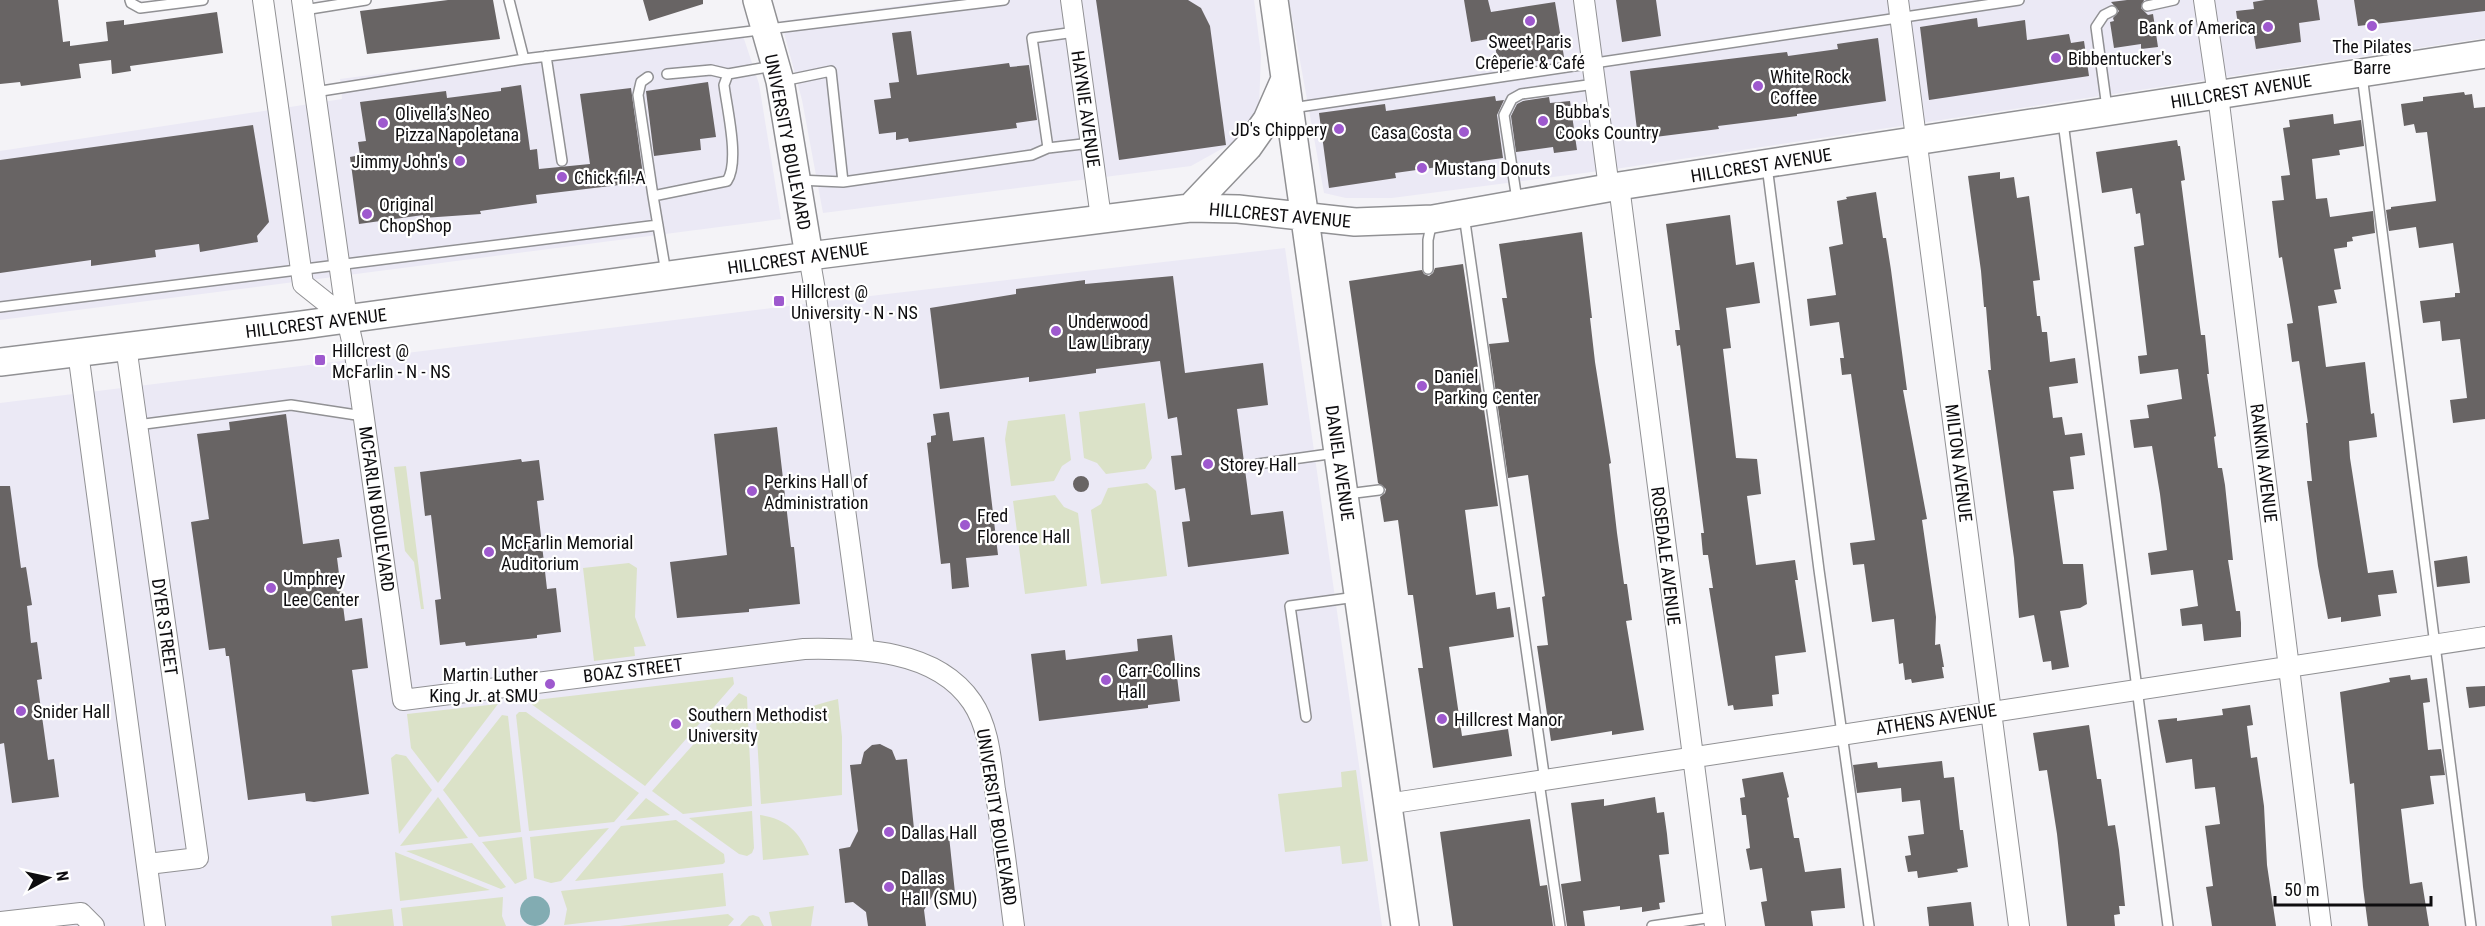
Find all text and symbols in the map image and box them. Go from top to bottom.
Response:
marker: Sweet Paris Crêperie & Café [1523,14,1537,28]
place label: Bank of America [2139,17,2256,38]
marker: The Pilates Barre [2365,19,2379,33]
marker: Bank of America [2261,20,2275,34]
place label: Sweet Paris Crêperie & Café [1475,31,1585,73]
place label: The Pilates Barre [2332,36,2412,78]
place label: Bibbentucker's [2068,48,2172,69]
street label: HAYNIE AVENUE [1067,49,1105,169]
marker: Bibbentucker's [2049,51,2063,65]
street label: UNIVERSITY BOULEVARD [761,52,815,232]
place label: White Rock Coffee [1770,66,1849,108]
street label: HILLCREST AVENUE [2169,69,2313,112]
marker: White Rock Coffee [1751,79,1765,93]
place label: Bubba's Cooks Country [1555,101,1659,143]
place label: Olivella’s Neo Pizza Napoletana [395,103,519,145]
marker: Bubba's Cooks Country [1536,114,1550,128]
marker: Olivella’s Neo Pizza Napoletana [376,116,390,130]
place label: JD's Chippery [1231,119,1327,140]
marker: JD's Chippery [1332,122,1346,136]
place label: Casa Costa [1371,122,1452,143]
marker: Casa Costa [1457,125,1471,139]
street label: HILLCREST AVENUE [1689,143,1833,186]
place label: Jimmy John's [352,151,448,172]
marker: Jimmy John's [453,154,467,168]
place label: Mustang Donuts [1434,158,1550,179]
marker: Mustang Donuts [1415,161,1429,175]
place label: Chick-fil-A [574,167,646,188]
marker: Chick-fil-A [555,170,569,184]
place label: Original ChopShop [379,194,452,236]
street label: HILLCREST AVENUE [1208,198,1352,232]
marker: Original ChopShop [360,207,374,221]
street label: HILLCREST AVENUE [726,238,870,278]
place label: Hillcrest @ University - N - NS [791,281,918,323]
marker: Hillcrest @ University - N - NS [772,294,786,308]
street label: HILLCREST AVENUE [244,304,388,342]
place label: Underwood Law Library [1068,311,1150,353]
marker: Underwood Law Library [1049,324,1063,338]
place label: Hillcrest @ McFarlin - N - NS [332,340,450,382]
marker: Hillcrest @ McFarlin - N - NS [313,353,327,367]
place label: Daniel Parking Center [1434,366,1539,408]
marker: Daniel Parking Center [1415,379,1429,393]
street label: RANKIN AVENUE [2246,402,2282,524]
street label: MILTON AVENUE [1941,403,1977,523]
street label: DANIEL AVENUE [1321,404,1359,522]
street label: MCFARLIN BOULEVARD [355,425,399,593]
place label: Storey Hall [1220,454,1297,475]
marker: Storey Hall [1201,457,1215,471]
place label: Perkins Hall of Administration [764,471,868,513]
marker: Perkins Hall of Administration [745,484,759,498]
street label: ROSEDALE AVENUE [1647,485,1685,627]
place label: Fred Florence Hall [977,505,1070,547]
marker: Fred Florence Hall [958,518,972,532]
place label: McFarlin Memorial Auditorium [501,532,633,574]
marker: McFarlin Memorial Auditorium [482,545,496,559]
place label: Umphrey Lee Center [283,568,360,610]
street label: DYER STREET [148,577,182,677]
marker: Umphrey Lee Center [264,581,278,595]
street label: BOAZ STREET [582,653,684,687]
place label: Carr-Collins Hall [1118,660,1201,702]
place label: Martin Luther King Jr. at SMU [429,664,539,706]
marker: Carr-Collins Hall [1099,673,1113,687]
marker: Martin Luther King Jr. at SMU [543,677,557,691]
street label: ATHENS AVENUE [1874,699,1998,739]
place label: Snider Hall [33,701,110,722]
marker: Snider Hall [14,704,28,718]
place label: Southern Methodist University [688,704,828,746]
place label: Hillcrest Manor [1454,709,1563,730]
marker: Hillcrest Manor [1435,712,1449,726]
marker: Southern Methodist University [669,717,683,731]
street label: UNIVERSITY BOULEVARD [973,727,1021,907]
place label: Dallas Hall [901,822,977,843]
marker: Dallas Hall [882,825,896,839]
north arrow [18,848,78,908]
place label: Dallas Hall (SMU) [901,867,978,910]
scale bar [2275,869,2431,907]
text: N [52,870,72,882]
text: 50 m [2284,879,2319,900]
marker: Dallas Hall (SMU) [882,880,896,894]

